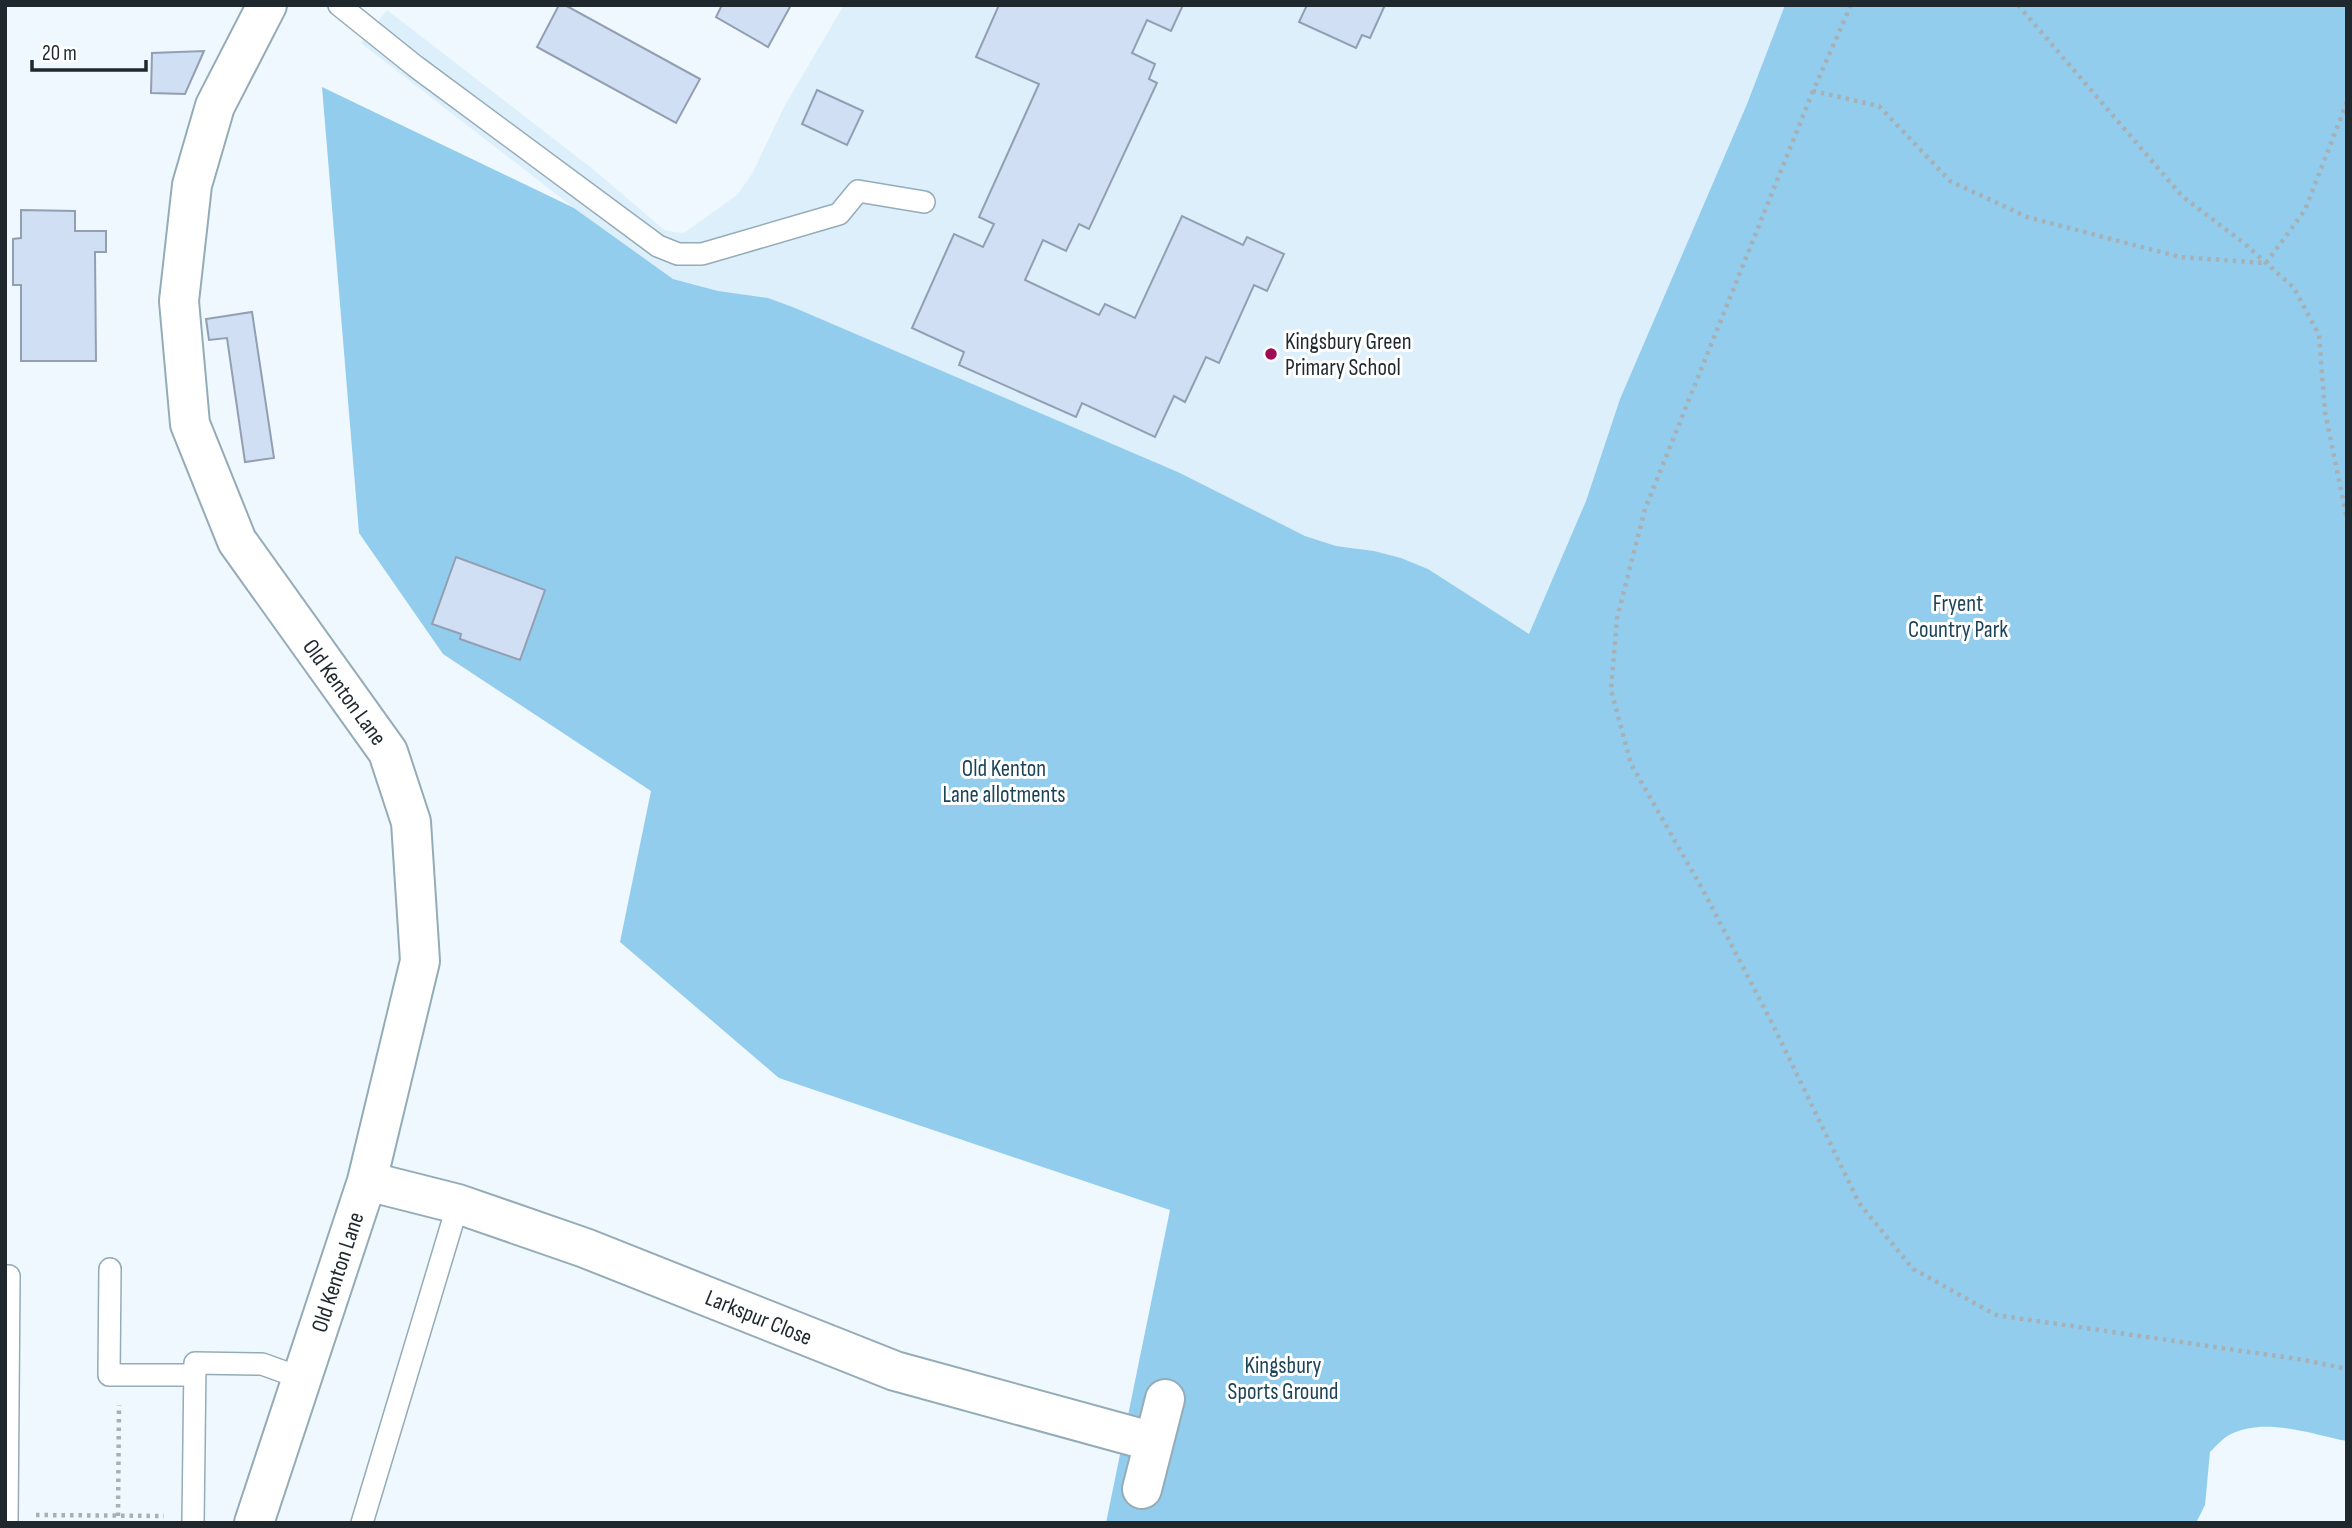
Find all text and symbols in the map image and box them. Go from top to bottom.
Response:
scale bar [32,28,145,72]
text: 20 m [42,41,77,66]
place label: Kingsbury Green Primary School [1285,328,1412,382]
marker: Kingsbury Green Primary School [1263,346,1279,362]
park label: Fryent Country Park [1908,590,2008,644]
street label: Old Kenton Lane [296,634,392,751]
park label: Old Kenton Lane allotments [942,755,1066,809]
street label: Old Kenton Lane [305,1209,370,1336]
street label: Larkspur Close [701,1284,816,1352]
park label: Kingsbury Sports Ground [1228,1352,1338,1406]

